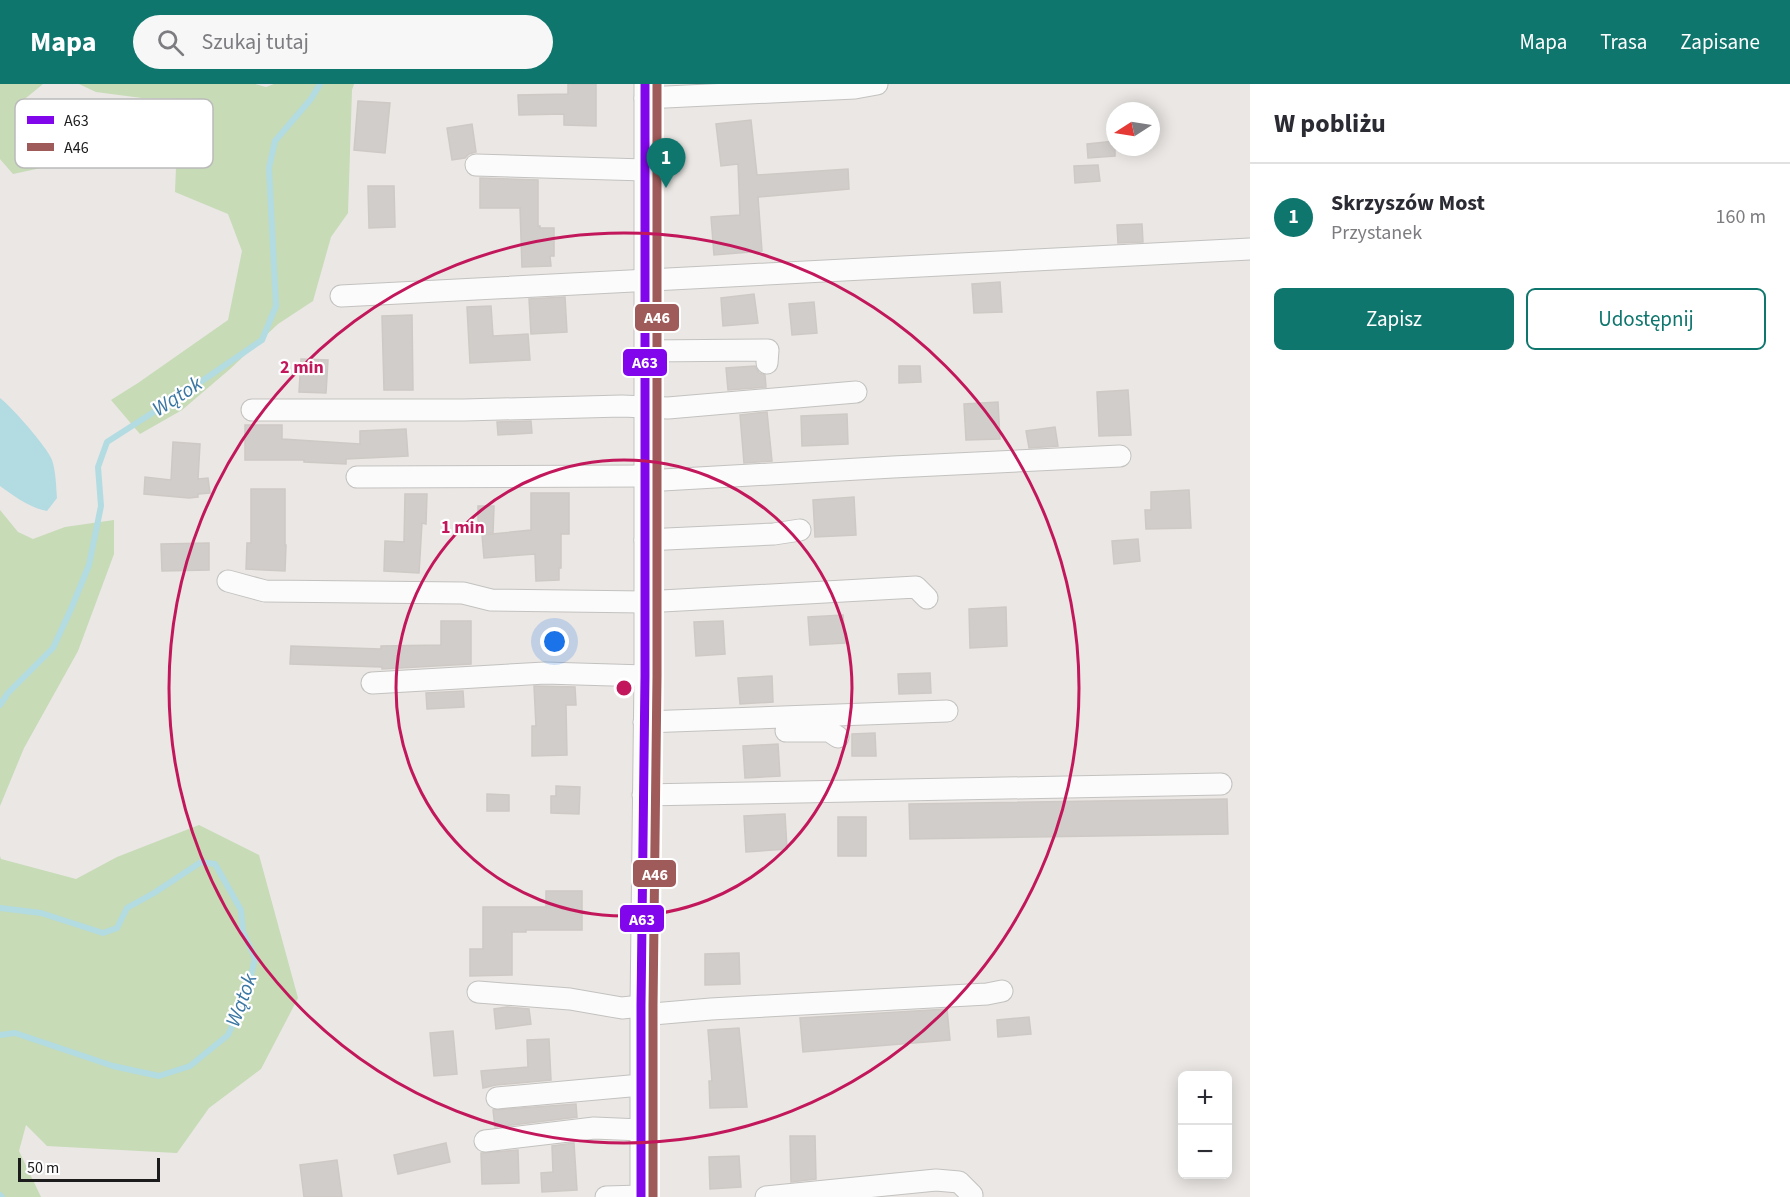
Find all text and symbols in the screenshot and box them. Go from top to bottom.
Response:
search box [133,15,553,69]
text: Mapa [30,22,97,62]
icon: search [154,26,187,59]
text: Szukaj tutaj [202,26,309,58]
text: Mapa [1519,27,1567,57]
text: Trasa [1600,27,1647,57]
text: Zapisane [1680,27,1760,57]
legend [15,99,213,168]
north arrow [1106,102,1160,156]
text: W pobliżu [1274,105,1386,142]
text: A63 [64,110,89,132]
text: A46 [64,137,89,159]
pin: 1 [646,138,686,188]
text: Skrzyszów Most [1331,187,1485,219]
text: 1 [1288,203,1299,231]
text: 160 m [1716,203,1766,231]
text: Przystanek [1331,219,1422,247]
button: Zapisz [1274,288,1514,350]
button: Udostępnij [1526,288,1766,350]
line badge: A46 [634,303,680,332]
text: A46 [643,307,670,329]
line badge: A63 [622,348,668,377]
text: A63 [631,352,658,374]
text: 2 min [280,355,324,380]
water label: Wątok [146,368,209,423]
text: 1 min [441,515,485,540]
your location [540,627,569,656]
centre of rings [614,678,634,698]
line badge: A46 [632,859,677,888]
text: A46 [641,864,668,886]
line badge: A63 [619,904,665,933]
text: A63 [628,909,655,931]
water label: Wątok [218,968,265,1031]
map controls [1178,1071,1232,1179]
button: + [1178,1071,1232,1125]
button: − [1178,1125,1232,1179]
scale bar [18,1155,160,1182]
text: 50 m [27,1157,59,1179]

